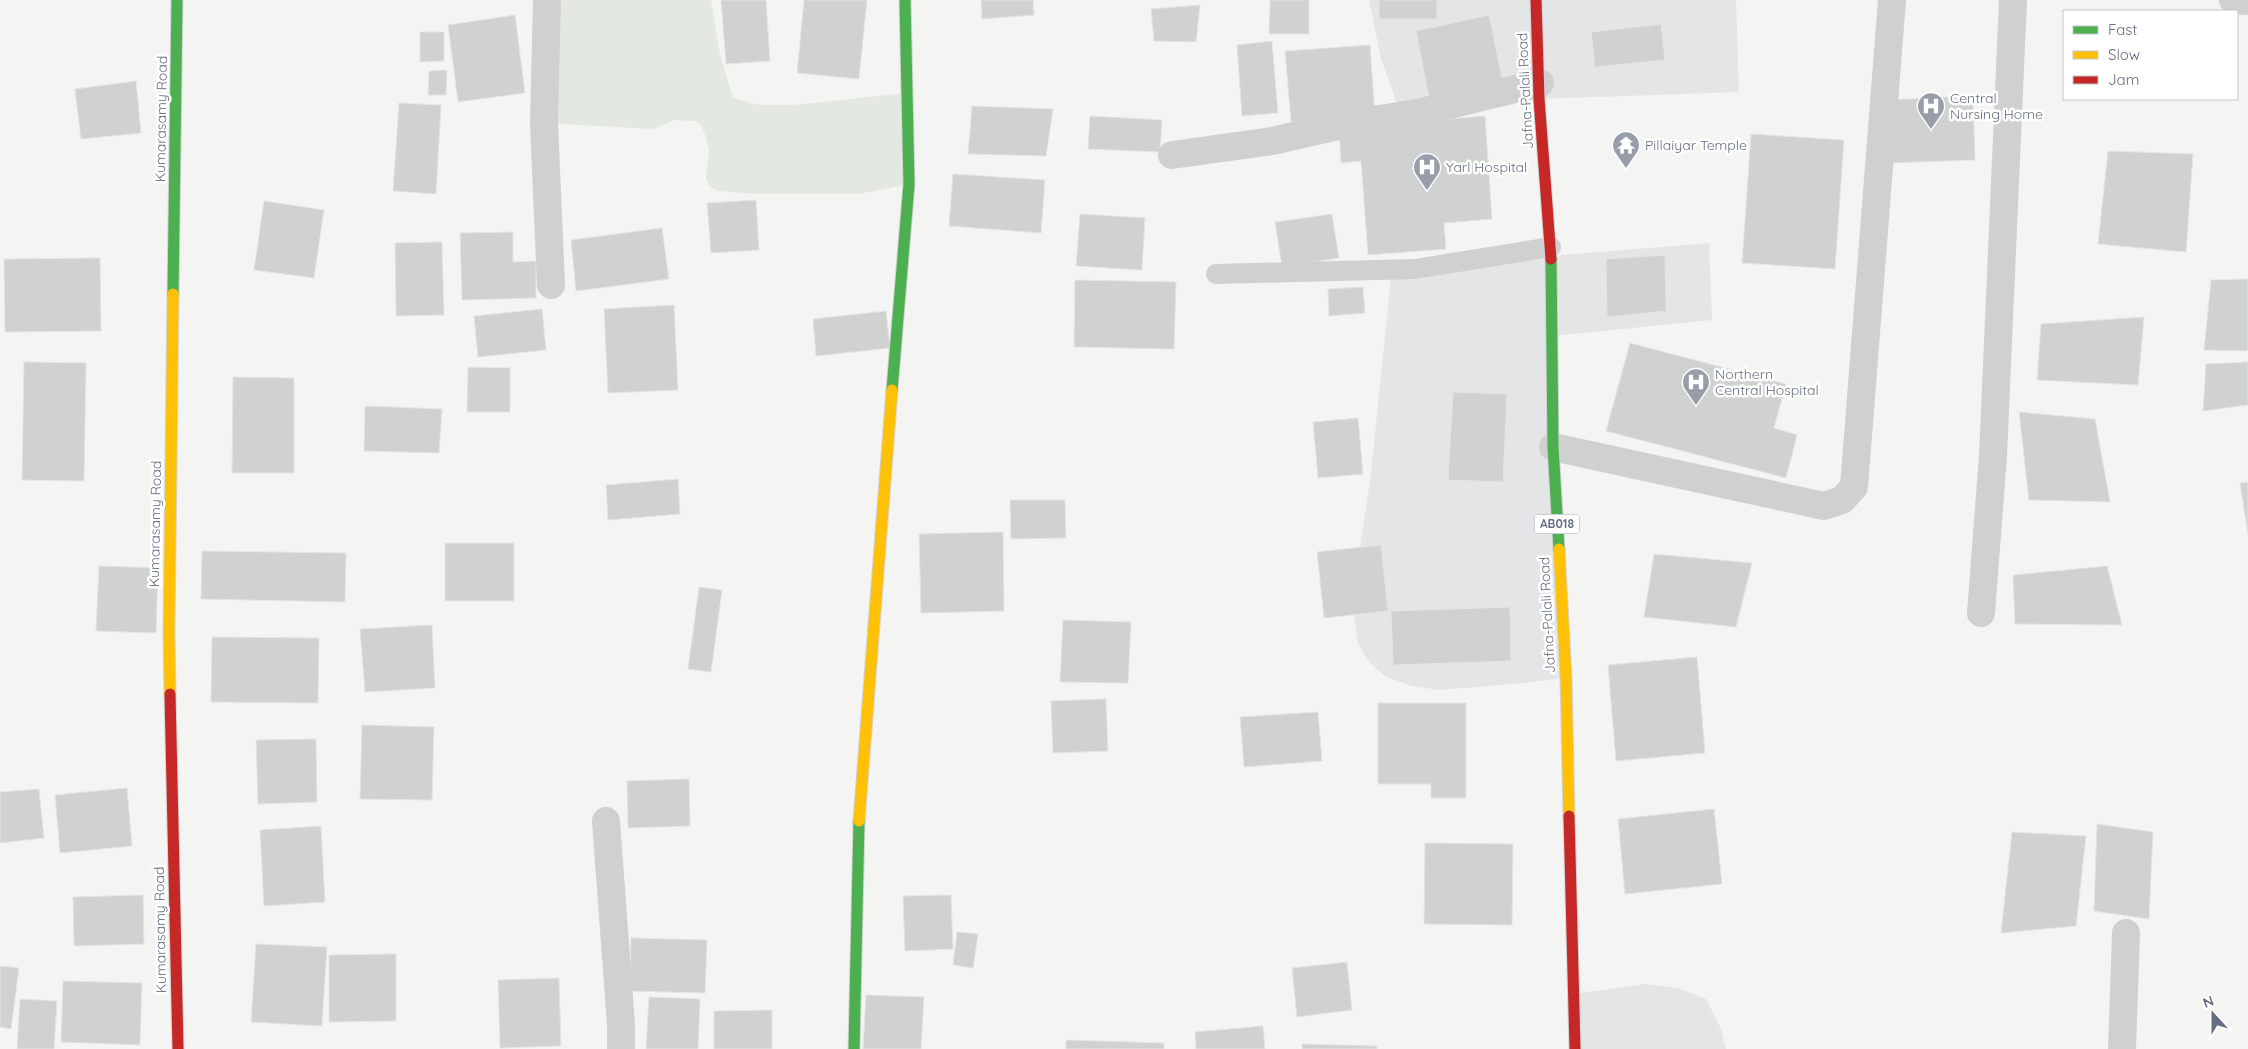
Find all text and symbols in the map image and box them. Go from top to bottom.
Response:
legend [2063,10,2238,100]
text: Fast [2108,20,2137,39]
street label: Jafna-Palali Road [1513,32,1537,150]
text: Slow [2108,45,2140,64]
street label: Kumarasamy Road [151,56,171,182]
text: Jam [2108,70,2139,89]
place label: Central Nursing Home [1950,89,2043,123]
hospital icon: Central Nursing Home [1916,91,1946,130]
temple icon: Pillaiyar Temple [1611,130,1641,169]
place label: Pillaiyar Temple [1645,136,1747,154]
hospital icon: Yarl Hospital [1412,152,1442,191]
place label: Yarl Hospital [1446,158,1527,176]
place label: Northern Central Hospital [1715,365,1819,399]
hospital icon: Northern Central Hospital [1681,367,1711,406]
street label: Kumarasamy Road [145,461,165,587]
road number: AB018 [1534,514,1580,534]
street label: Jafna-Palali Road [1535,556,1559,674]
street label: Kumarasamy Road [150,867,170,993]
north arrow [2188,989,2238,1039]
text: N [2200,992,2216,1012]

